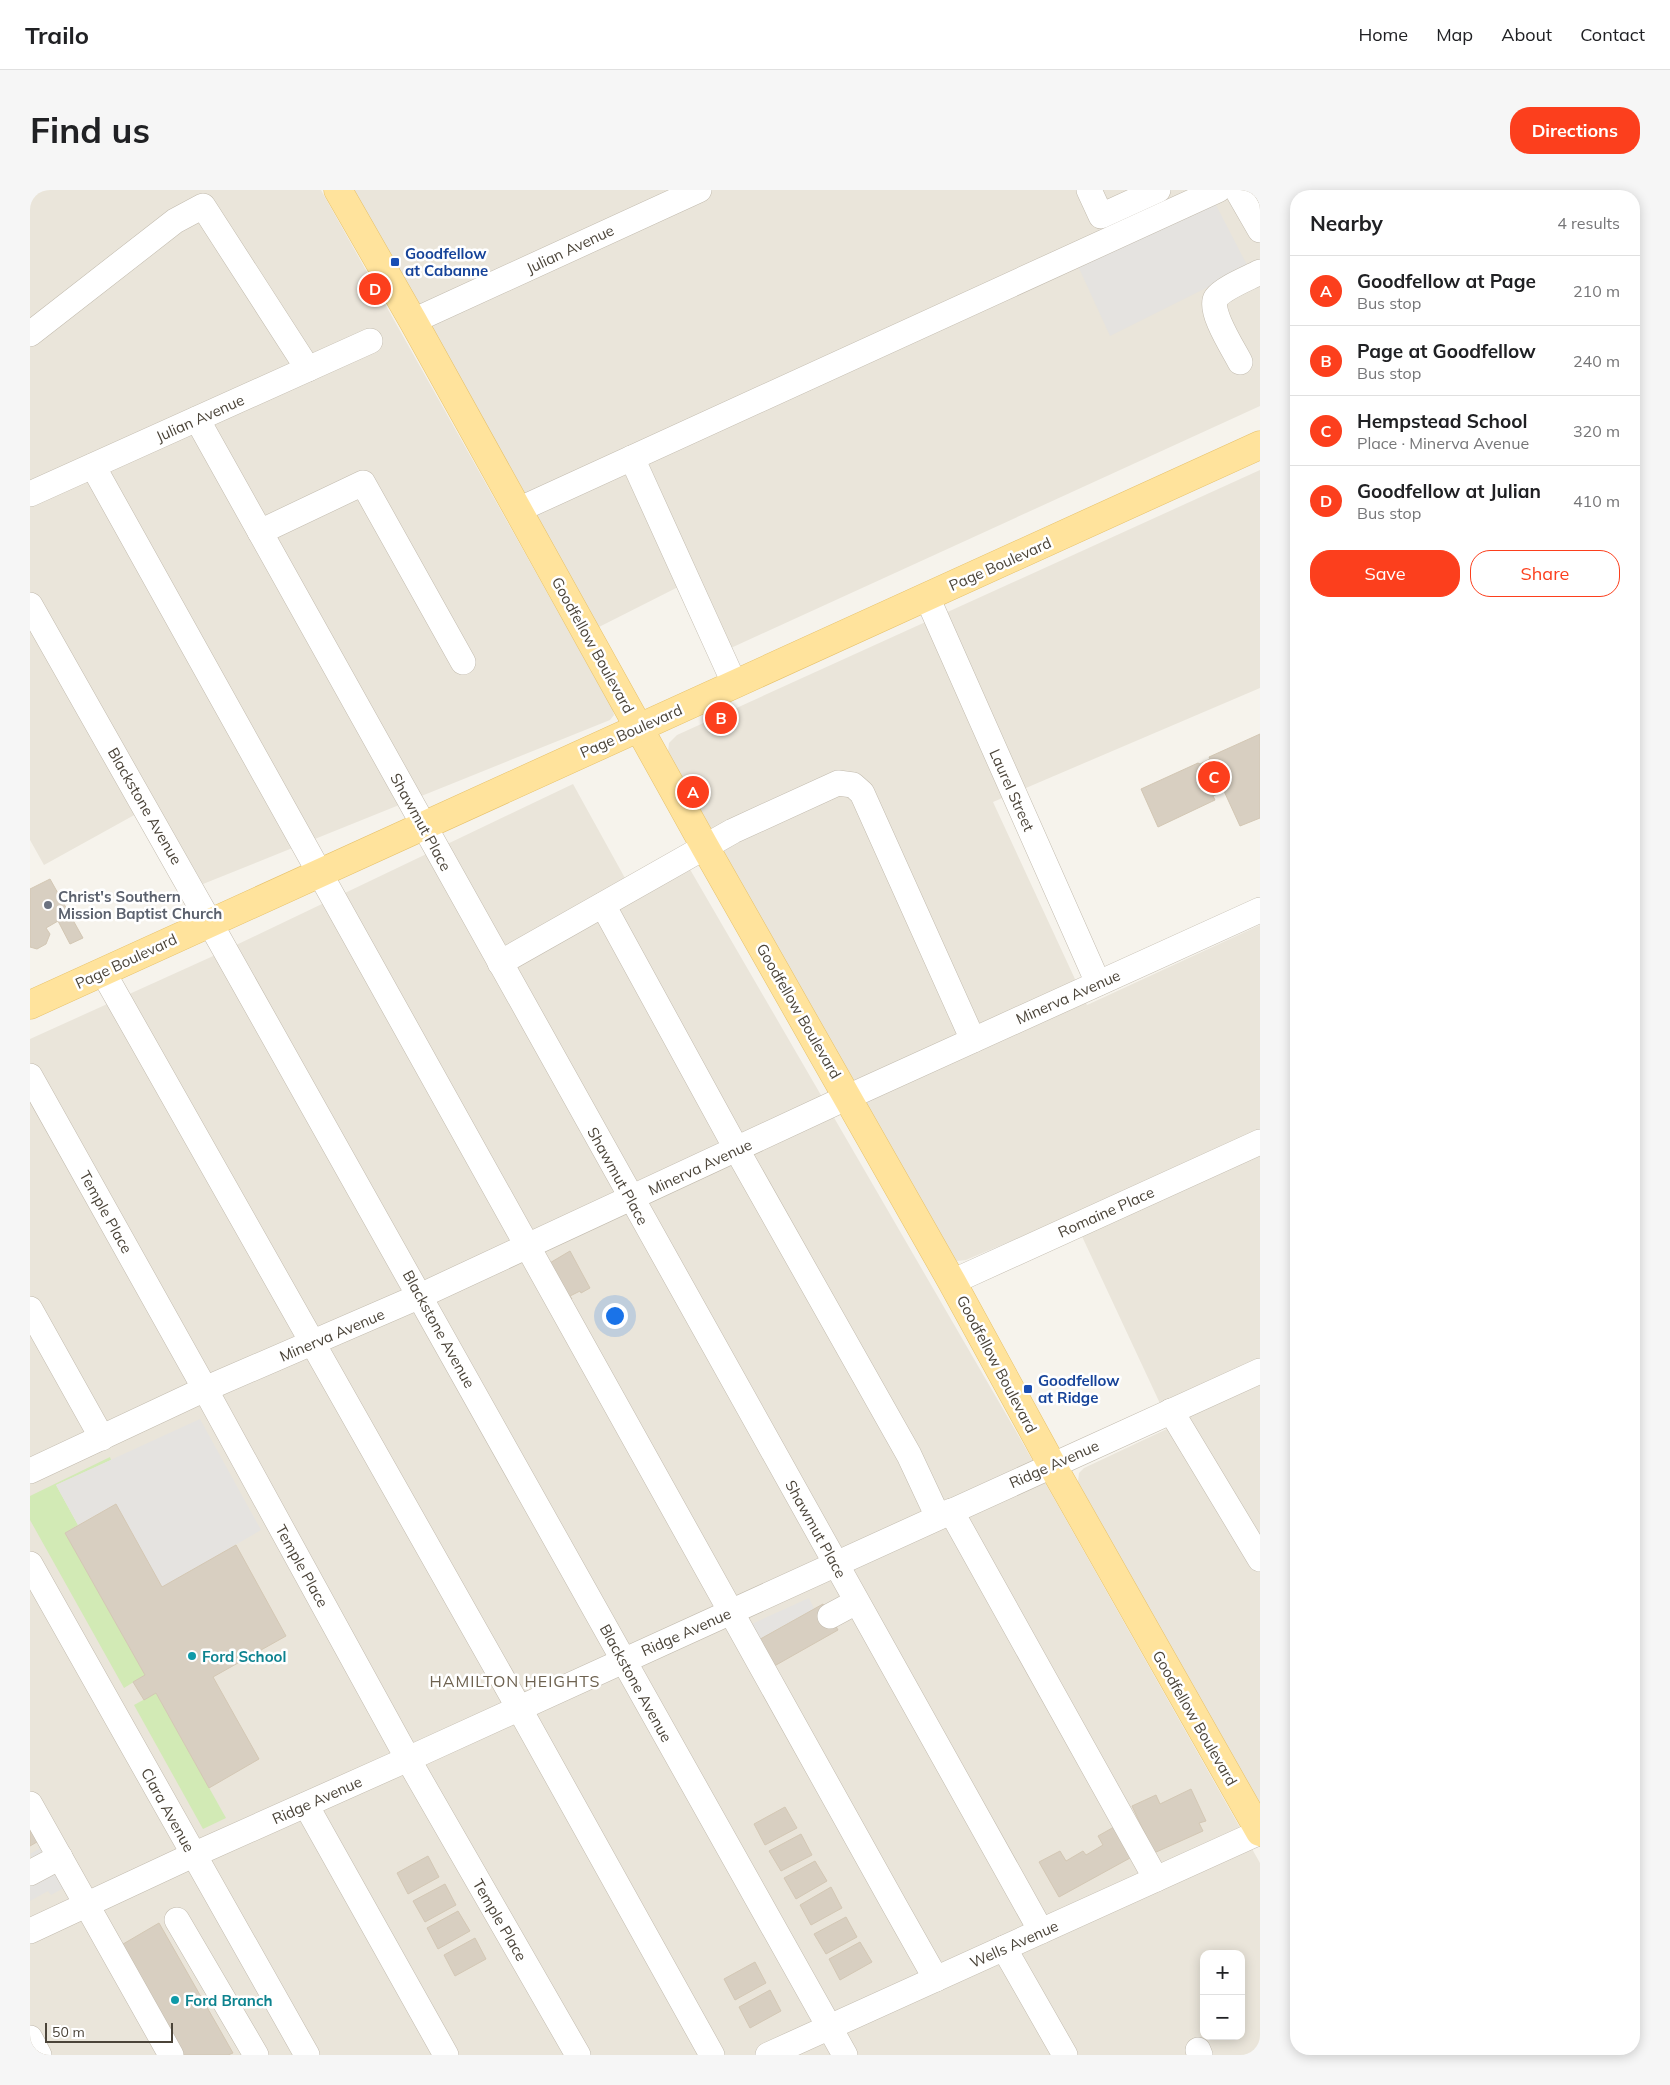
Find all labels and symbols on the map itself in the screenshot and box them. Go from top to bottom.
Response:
street label: Julian Avenue [523,220,617,278]
place label: Goodfellow at Cabanne [405,244,488,280]
marker: Goodfellow at Cabanne [389,256,401,268]
pin: D [359,270,391,308]
street label: Julian Avenue [153,390,247,446]
street label: Page Boulevard [946,533,1054,595]
street label: Goodfellow Boulevard [548,574,638,716]
pin: B [705,699,737,737]
street label: Page Boulevard [577,700,685,762]
street label: Blackstone Avenue [104,744,186,868]
street label: Laurel Street [985,746,1039,834]
pin: C [1198,758,1230,796]
street label: Shawmut Place [386,770,456,874]
pin: A [677,773,709,811]
place label: Christ's Southern Mission Baptist Church [58,887,222,923]
marker: Christ's Southern Mission Baptist Church [42,899,54,911]
street label: Page Boulevard [72,929,180,993]
street label: Goodfellow Boulevard [753,940,845,1082]
street label: Minerva Avenue [1013,965,1123,1029]
street label: Shawmut Place [583,1124,653,1228]
street label: Minerva Avenue [645,1135,755,1199]
street label: Temple Place [75,1167,137,1257]
street label: Romaine Place [1055,1182,1157,1242]
street label: Blackstone Avenue [399,1267,479,1391]
street label: Goodfellow Boulevard [953,1292,1041,1436]
your location [602,1303,628,1329]
street label: Minerva Avenue [277,1304,387,1366]
place label: Goodfellow at Ridge [1038,1371,1120,1407]
marker: Goodfellow at Ridge [1022,1383,1034,1395]
street label: Ridge Avenue [1006,1436,1102,1492]
street label: Shawmut Place [781,1477,851,1581]
street label: Temple Place [271,1521,333,1611]
street label: Ridge Avenue [638,1604,734,1660]
street label: Blackstone Avenue [596,1621,676,1745]
place label: Ford School [202,1647,286,1666]
street label: Goodfellow Boulevard [1149,1647,1241,1789]
marker: Ford School [186,1650,198,1662]
district label: HAMILTON HEIGHTS [429,1671,601,1691]
street label: Clara Avenue [137,1765,199,1855]
street label: Ridge Avenue [269,1772,365,1828]
street label: Temple Place [469,1876,531,1964]
street label: Wells Avenue [967,1916,1061,1972]
place label: Ford Branch [185,1991,273,2010]
marker: Ford Branch [169,1994,181,2006]
scale bar [45,2020,172,2043]

